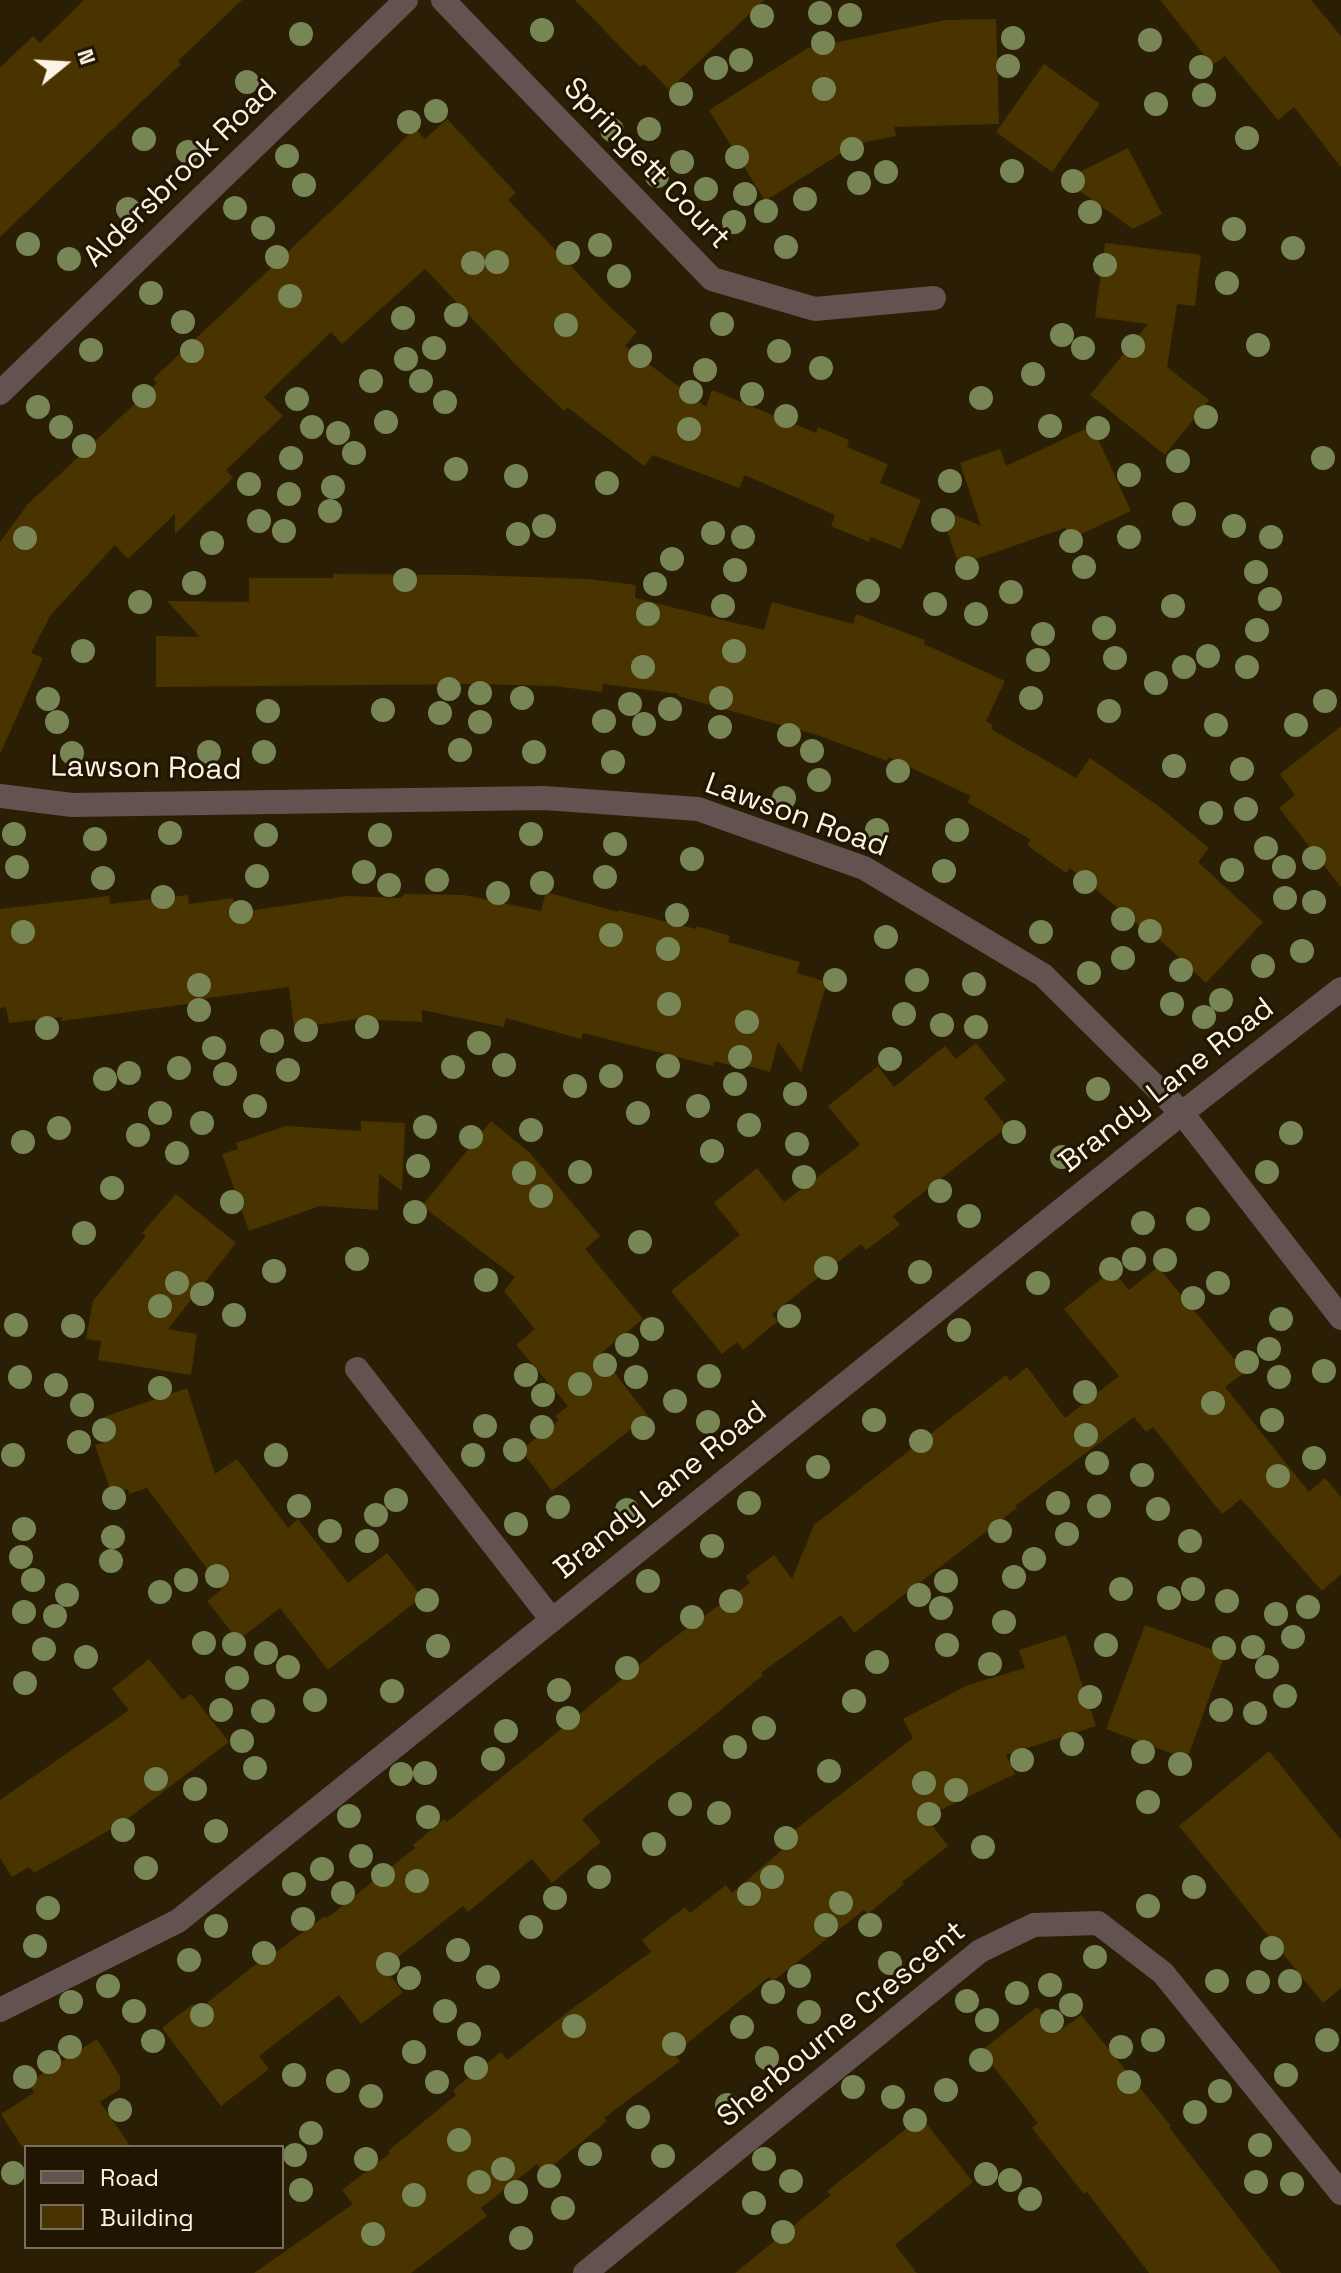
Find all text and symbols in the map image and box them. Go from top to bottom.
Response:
north arrow [24,24,104,104]
text: N [71,45,102,68]
street label: Springett Court [555,71,737,257]
street label: Aldersbrook Road [77,73,285,275]
street label: Lawson Road [50,749,242,789]
street label: Lawson Road [700,766,892,866]
street label: Brandy Lane Road [1052,991,1282,1181]
street label: Brandy Lane Road [548,1394,774,1588]
street label: Sherbourne Crescent [711,1914,973,2136]
legend [24,2145,284,2249]
text: Road [100,2162,159,2193]
text: Building [100,2202,194,2233]

